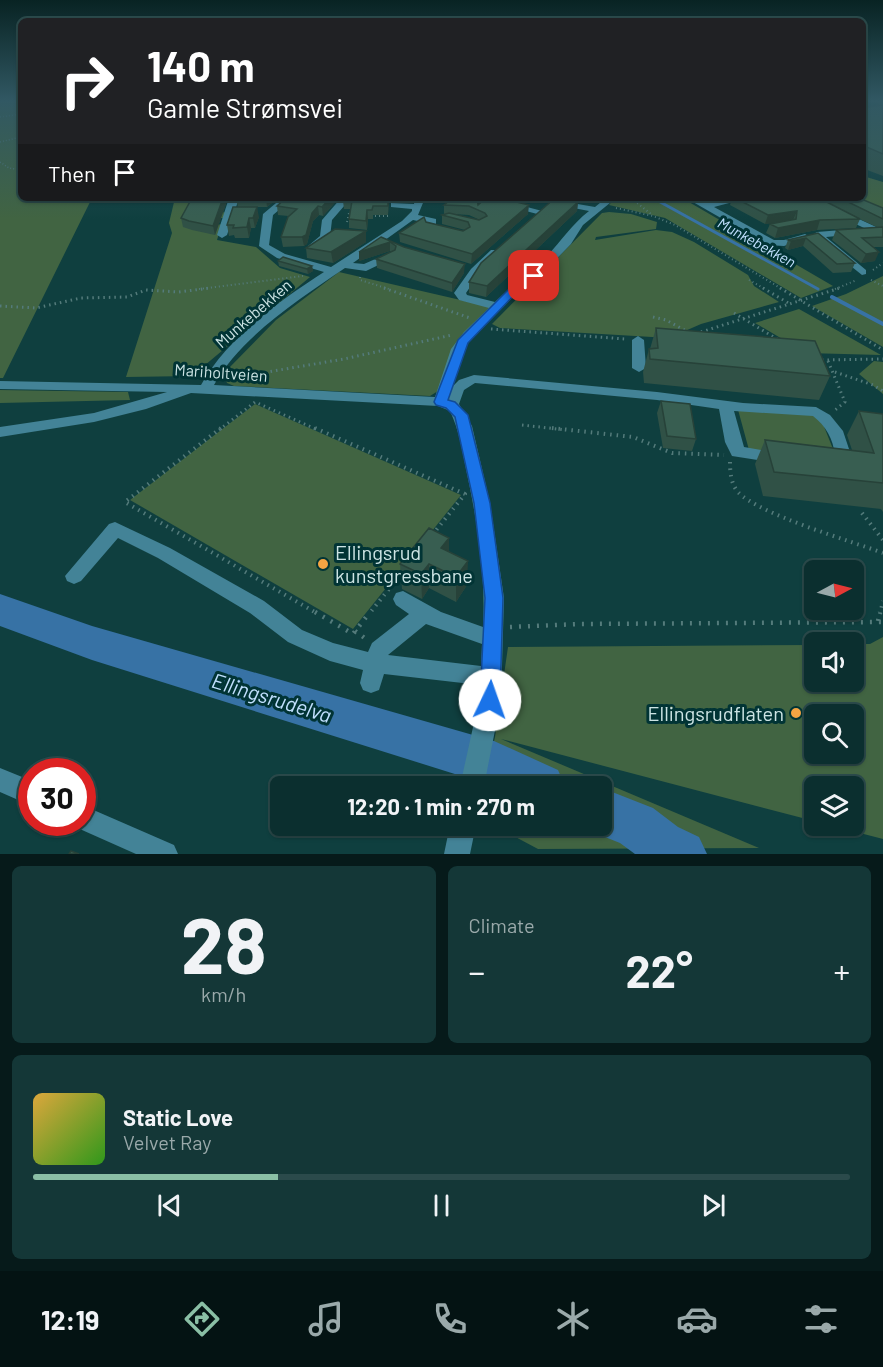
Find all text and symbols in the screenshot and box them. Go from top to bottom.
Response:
text: 140 m [147,40,255,90]
icon: right [48,42,126,120]
text: Gamle Strømsvei [147,91,343,123]
icon: arrive [108,156,141,189]
text: Then [48,160,96,186]
water label: Munkebekken [715,213,799,271]
pin [508,250,559,301]
icon: arrive [517,259,550,292]
street label: Munkebekken [211,275,295,351]
street label: Mariholtveien [174,359,268,385]
place label: Ellingsrud kunstgressbane [335,540,473,587]
marker: Ellingsrud kunstgressbane [316,557,330,571]
north arrow [804,560,864,620]
map controls [804,560,864,836]
button: sound [804,632,864,692]
water label: Ellingsrudelva [209,667,335,727]
position arrow [458,668,522,732]
place label: Ellingsrudflaten [647,701,784,725]
button: search [804,704,864,764]
marker: Ellingsrudflaten [789,706,803,720]
speed limit sign: 30 [18,758,96,836]
button: layers [804,776,864,836]
text: 12:20 · 1 min · 270 m [347,793,535,819]
text: 28 [181,896,267,990]
text: Climate [469,913,535,937]
text: 22° [626,943,693,997]
text: − [469,951,485,991]
text: + [833,951,850,991]
text: km/h [201,982,246,1006]
text: Static Love [123,1104,233,1130]
text: Velvet Ray [123,1130,212,1154]
icon: previous [153,1189,186,1222]
icon: pause [425,1189,458,1222]
icon: next [697,1189,730,1222]
icon: directions [181,1298,223,1340]
icon: music [305,1298,347,1340]
icon: phone [429,1298,471,1340]
icon: climate [552,1298,594,1340]
icon: car [676,1298,718,1340]
icon: filters [800,1298,842,1340]
text: 12:19 [41,1303,99,1335]

